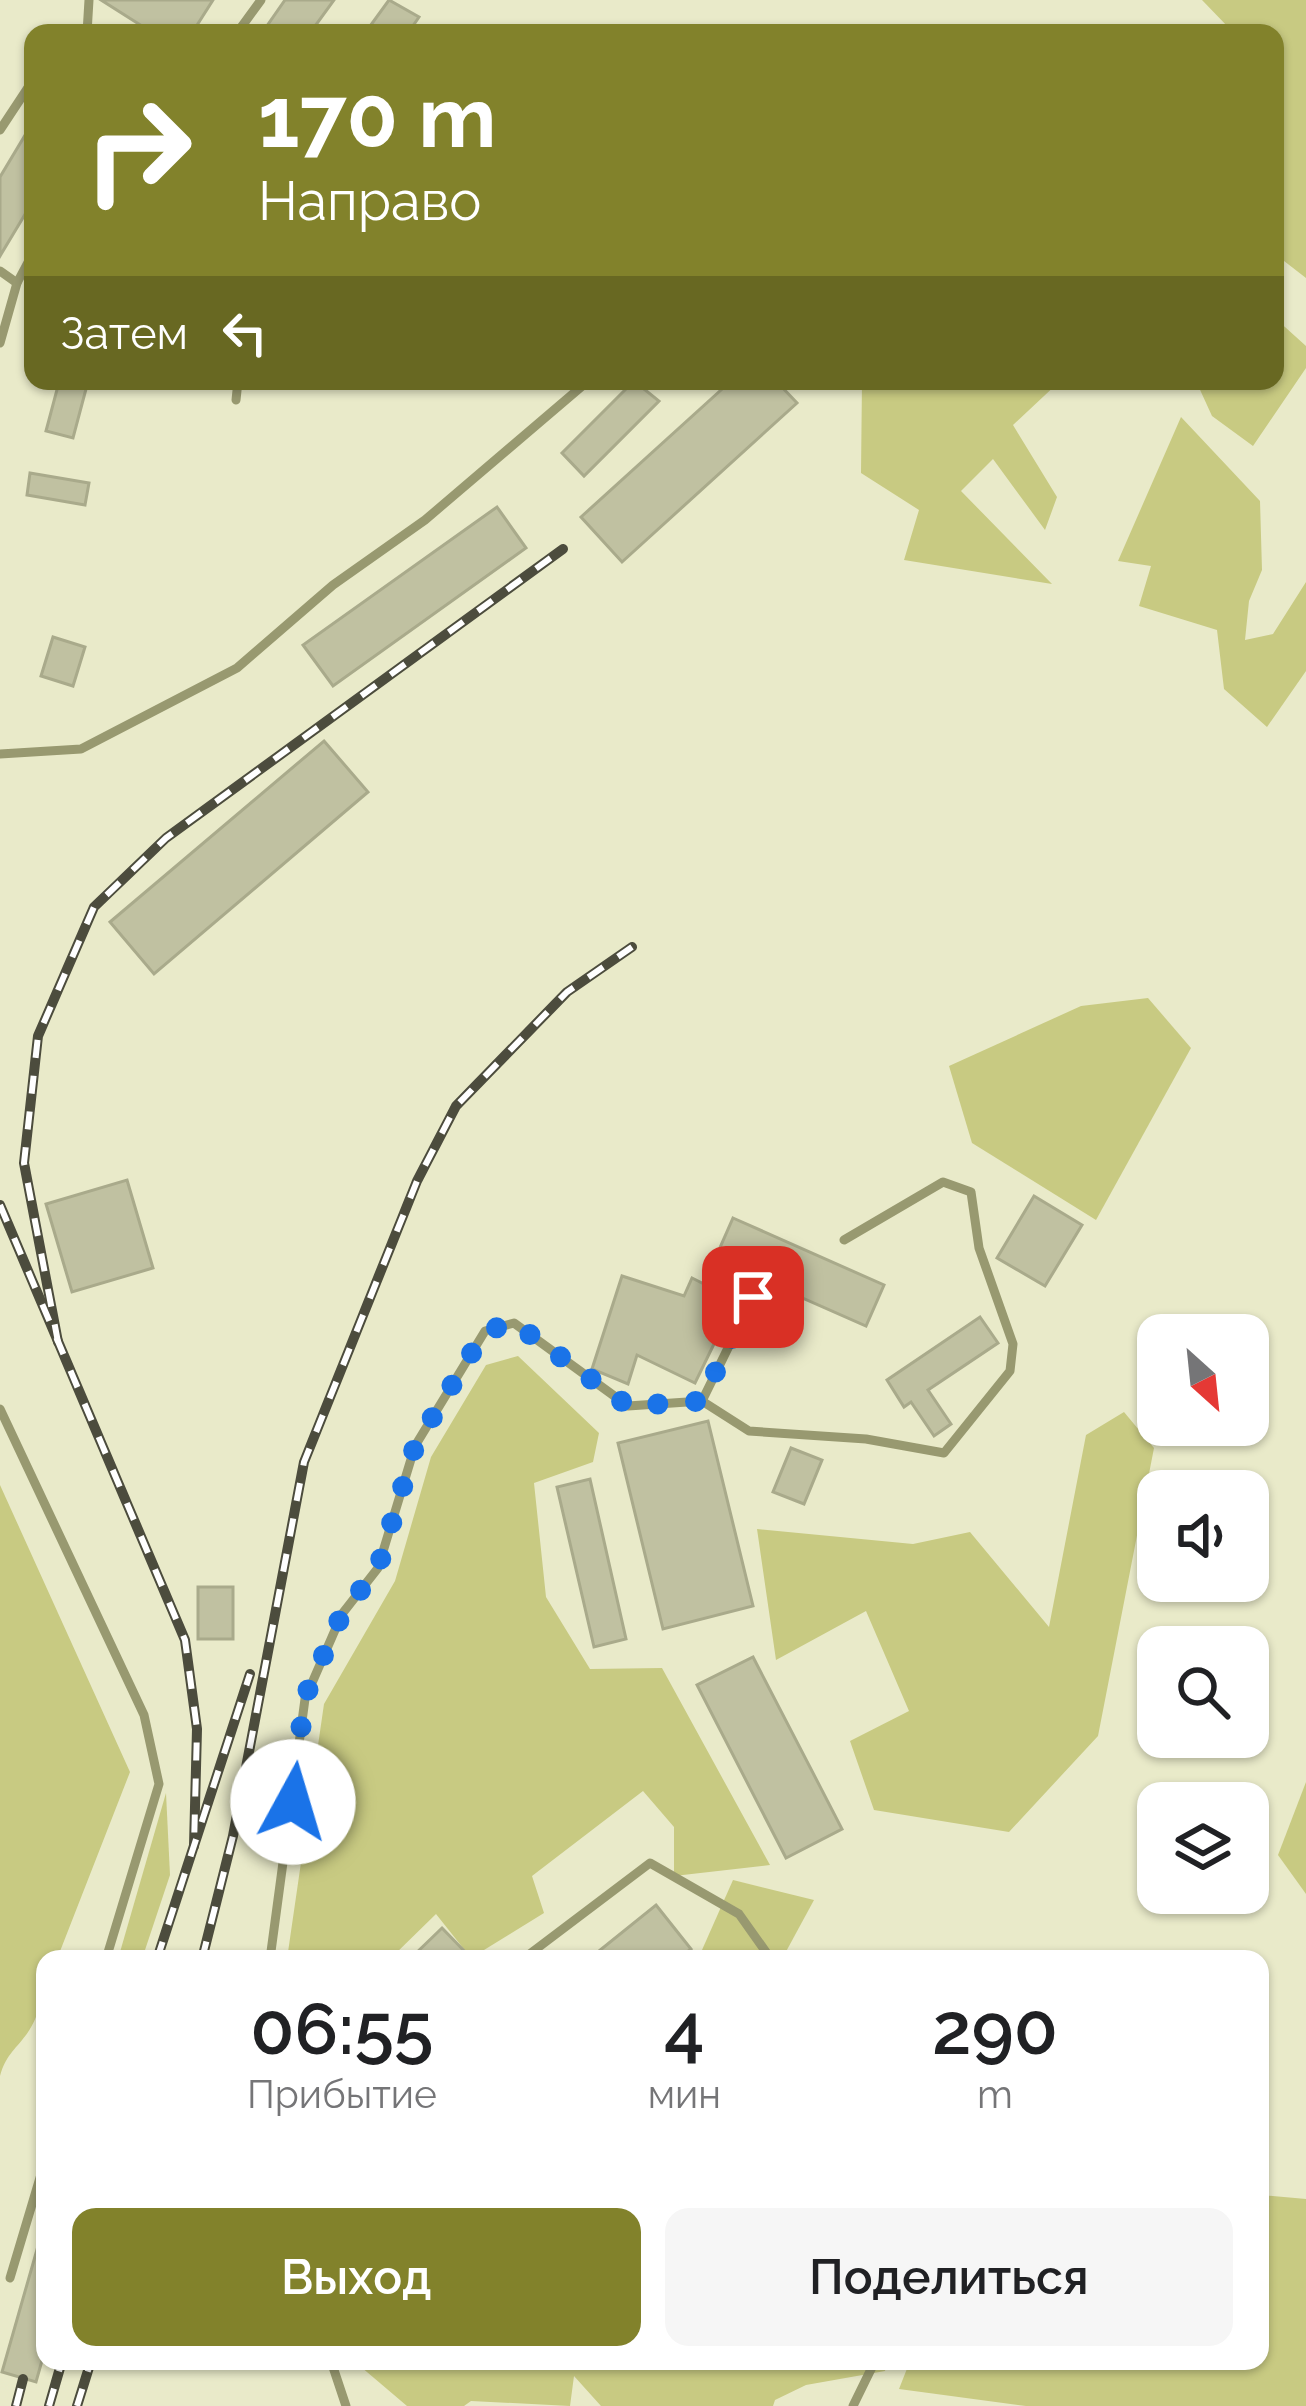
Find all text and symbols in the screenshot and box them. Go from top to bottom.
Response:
text: 170 m [258,68,497,167]
icon: right [60,72,216,228]
text: Направо [258,169,481,233]
icon: left [212,300,278,366]
text: Затем [60,307,188,360]
pin [702,1246,804,1348]
icon: arrive [720,1264,786,1330]
north arrow [1137,1314,1269,1446]
map controls [1137,1314,1269,1914]
button: sound [1137,1470,1269,1602]
button: search [1137,1626,1269,1758]
position arrow [230,1739,356,1865]
button: layers [1137,1782,1269,1914]
text: 06:55 [250,1986,434,2071]
text: 4 [664,1986,705,2071]
text: 290 [932,1986,1058,2071]
text: Прибытие [247,2071,437,2117]
text: мин [648,2071,721,2117]
text: m [977,2071,1013,2117]
button: Выход [72,2208,641,2346]
button: Поделиться [665,2208,1233,2346]

